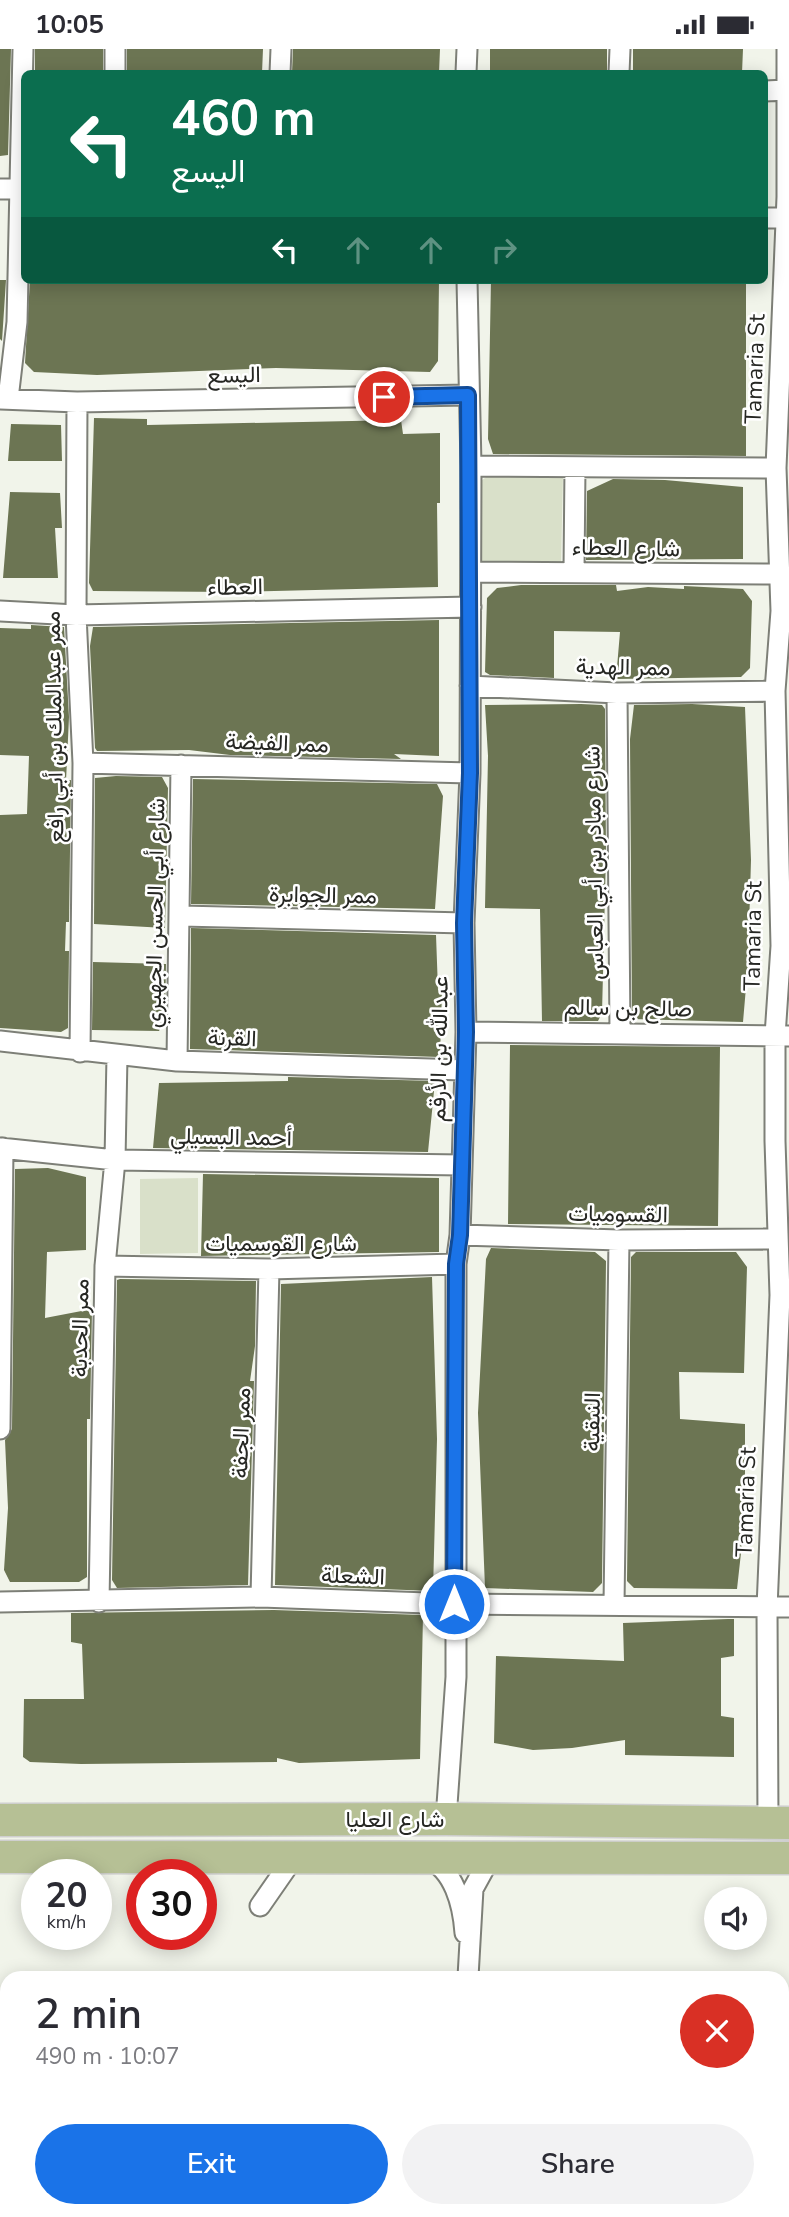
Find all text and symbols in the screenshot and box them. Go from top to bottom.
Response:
text: 10:05 [35,7,104,42]
text: 460 m [171,85,315,152]
icon: left [56,98,147,189]
text: اليسع [171,150,245,193]
icon: left [266,231,304,269]
icon: ahead [339,231,377,269]
icon: ahead [412,231,450,269]
icon: right [485,231,523,269]
street label: Tamaria St [738,313,772,424]
street label: اليسع [207,359,261,391]
pin [354,367,414,427]
icon: arrive [365,378,403,416]
street label: شارع العطاء [572,532,680,564]
street label: العطاء [207,571,263,603]
street label: ممر عبدالملك بن أبي رافع [36,611,75,843]
street label: ممر الهدية [575,651,671,683]
street label: ممر الفيضة [225,726,329,760]
street label: شارع مبادر بن أبي العباس [576,746,615,980]
street label: شارع أبي الحسن الجهيري [137,798,176,1028]
street label: ممر الجوابرة [269,879,377,911]
street label: Tamaria St [737,880,769,991]
street label: عبدالله بن الأرقم [422,976,456,1122]
street label: صالح بن سالم [564,991,692,1025]
street label: القرنة [207,1022,257,1054]
street label: أحمد البسيلي [170,1120,292,1157]
street label: القسوميات [568,1198,668,1230]
street label: شارع القوسميات [205,1228,357,1259]
street label: ممر الحدبة [64,1278,96,1378]
street label: ممر الجفة [224,1387,258,1479]
street label: النبقية [576,1392,608,1452]
street label: Tamaria St [729,1446,763,1557]
street label: الشعلة [321,1559,385,1593]
position arrow [417,1567,491,1641]
street label: شارع العليا [346,1804,444,1835]
speed limit sign: 30 [126,1859,217,1950]
text: 20 [45,1872,88,1919]
map controls [704,1887,767,1950]
button: sound [704,1887,767,1950]
text: km/h [47,1910,86,1934]
text: 2 min [35,1986,142,2043]
button: close [680,1994,754,2068]
text: 490 m · 10:07 [35,2041,180,2072]
button: Exit [35,2124,388,2204]
button: Share [402,2124,754,2204]

